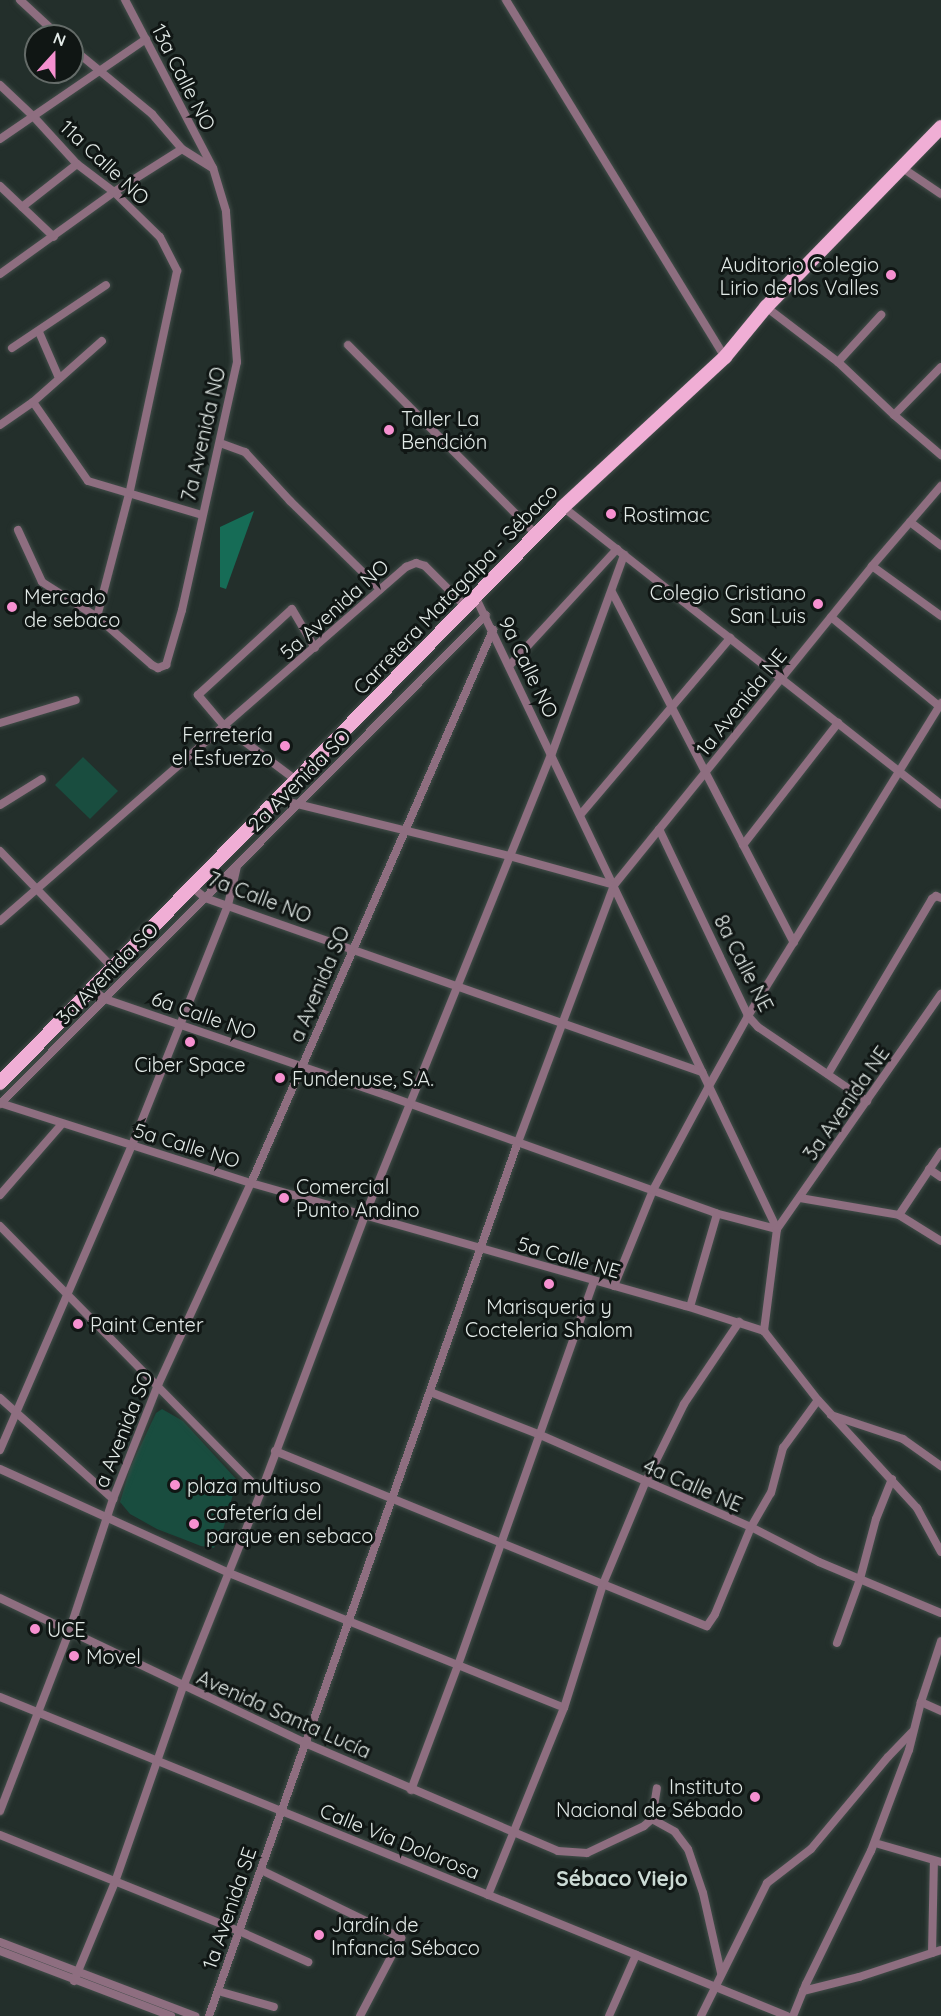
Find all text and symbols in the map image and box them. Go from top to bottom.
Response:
street label: 13a Calle NO [147,20,221,134]
north arrow [24,24,84,84]
text: N [51,28,69,51]
street label: 11a Calle NO [55,115,155,209]
place label: Auditorio Colegio Lirio de los Valles [720,252,879,299]
marker: Auditorio Colegio Lirio de los Valles [884,268,898,282]
street label: 7a Avenida NO [176,364,230,504]
place label: Taller La Bendción [401,406,487,453]
marker: Taller La Bendción [382,423,396,437]
street label: Carretera Matagalpa - Sébaco [348,479,562,699]
place label: Rostimac [623,502,710,526]
marker: Rostimac [604,507,618,521]
street label: 5a Avenida NO [275,554,393,664]
place label: Colegio Cristiano San Luis [650,580,806,627]
place label: Mercado de sebaco [24,584,120,631]
marker: Colegio Cristiano San Luis [811,597,825,611]
marker: Mercado de sebaco [5,600,19,614]
street label: 9a Calle NO [494,613,564,721]
street label: 1a Avenida NE [691,644,791,760]
place label: Ferretería el Esfuerzo [172,722,273,769]
street label: 2a Avenida SO [243,724,355,836]
marker: Ferretería el Esfuerzo [278,739,292,753]
street label: 7a Calle NO [205,866,315,928]
street label: 8a Calle NE [709,911,779,1015]
street label: 3a Avenida SO [51,917,163,1029]
street label: a Avenida SO [284,922,354,1046]
street label: 6a Calle NO [148,986,260,1044]
marker: Ciber Space [183,1035,197,1049]
street label: 3a Avenida NE [798,1041,894,1165]
place label: Ciber Space [134,1052,246,1076]
place label: Fundenuse, S.A. [292,1066,434,1090]
marker: Fundenuse, S.A. [273,1071,287,1085]
street label: 5a Calle NO [131,1118,243,1172]
place label: Comercial Punto Andino [296,1174,420,1221]
marker: Comercial Punto Andino [277,1191,291,1205]
street label: 5a Calle NE [515,1231,623,1283]
marker: Marisqueria y Cocteleria Shalom [542,1277,556,1291]
place label: Marisqueria y Cocteleria Shalom [465,1294,633,1341]
place label: Paint Center [90,1312,204,1336]
marker: Paint Center [71,1317,85,1331]
street label: a Avenida SO [89,1367,157,1491]
street label: 4a Calle NE [640,1453,746,1517]
place label: plaza multiuso [187,1473,321,1497]
marker: plaza multiuso [168,1478,182,1492]
place label: cafetería del parque en sebaco [206,1500,373,1547]
marker: cafetería del parque en sebaco [187,1517,201,1531]
place label: UCE [47,1617,86,1641]
marker: UCE [28,1622,42,1636]
place label: Movel [86,1644,141,1668]
marker: Movel [67,1649,81,1663]
street label: Avenida Santa Lucía [193,1665,375,1763]
place label: Instituto Nacional de Sébado [556,1774,743,1821]
marker: Instituto Nacional de Sébado [748,1790,762,1804]
street label: Calle Vía Dolorosa [317,1798,483,1884]
street label: 1a Avenida SE [197,1844,261,1972]
district label: Sébaco Viejo [556,1865,688,1891]
place label: Jardín de Infancia Sébaco [331,1912,480,1959]
marker: Jardín de Infancia Sébaco [312,1928,326,1942]

